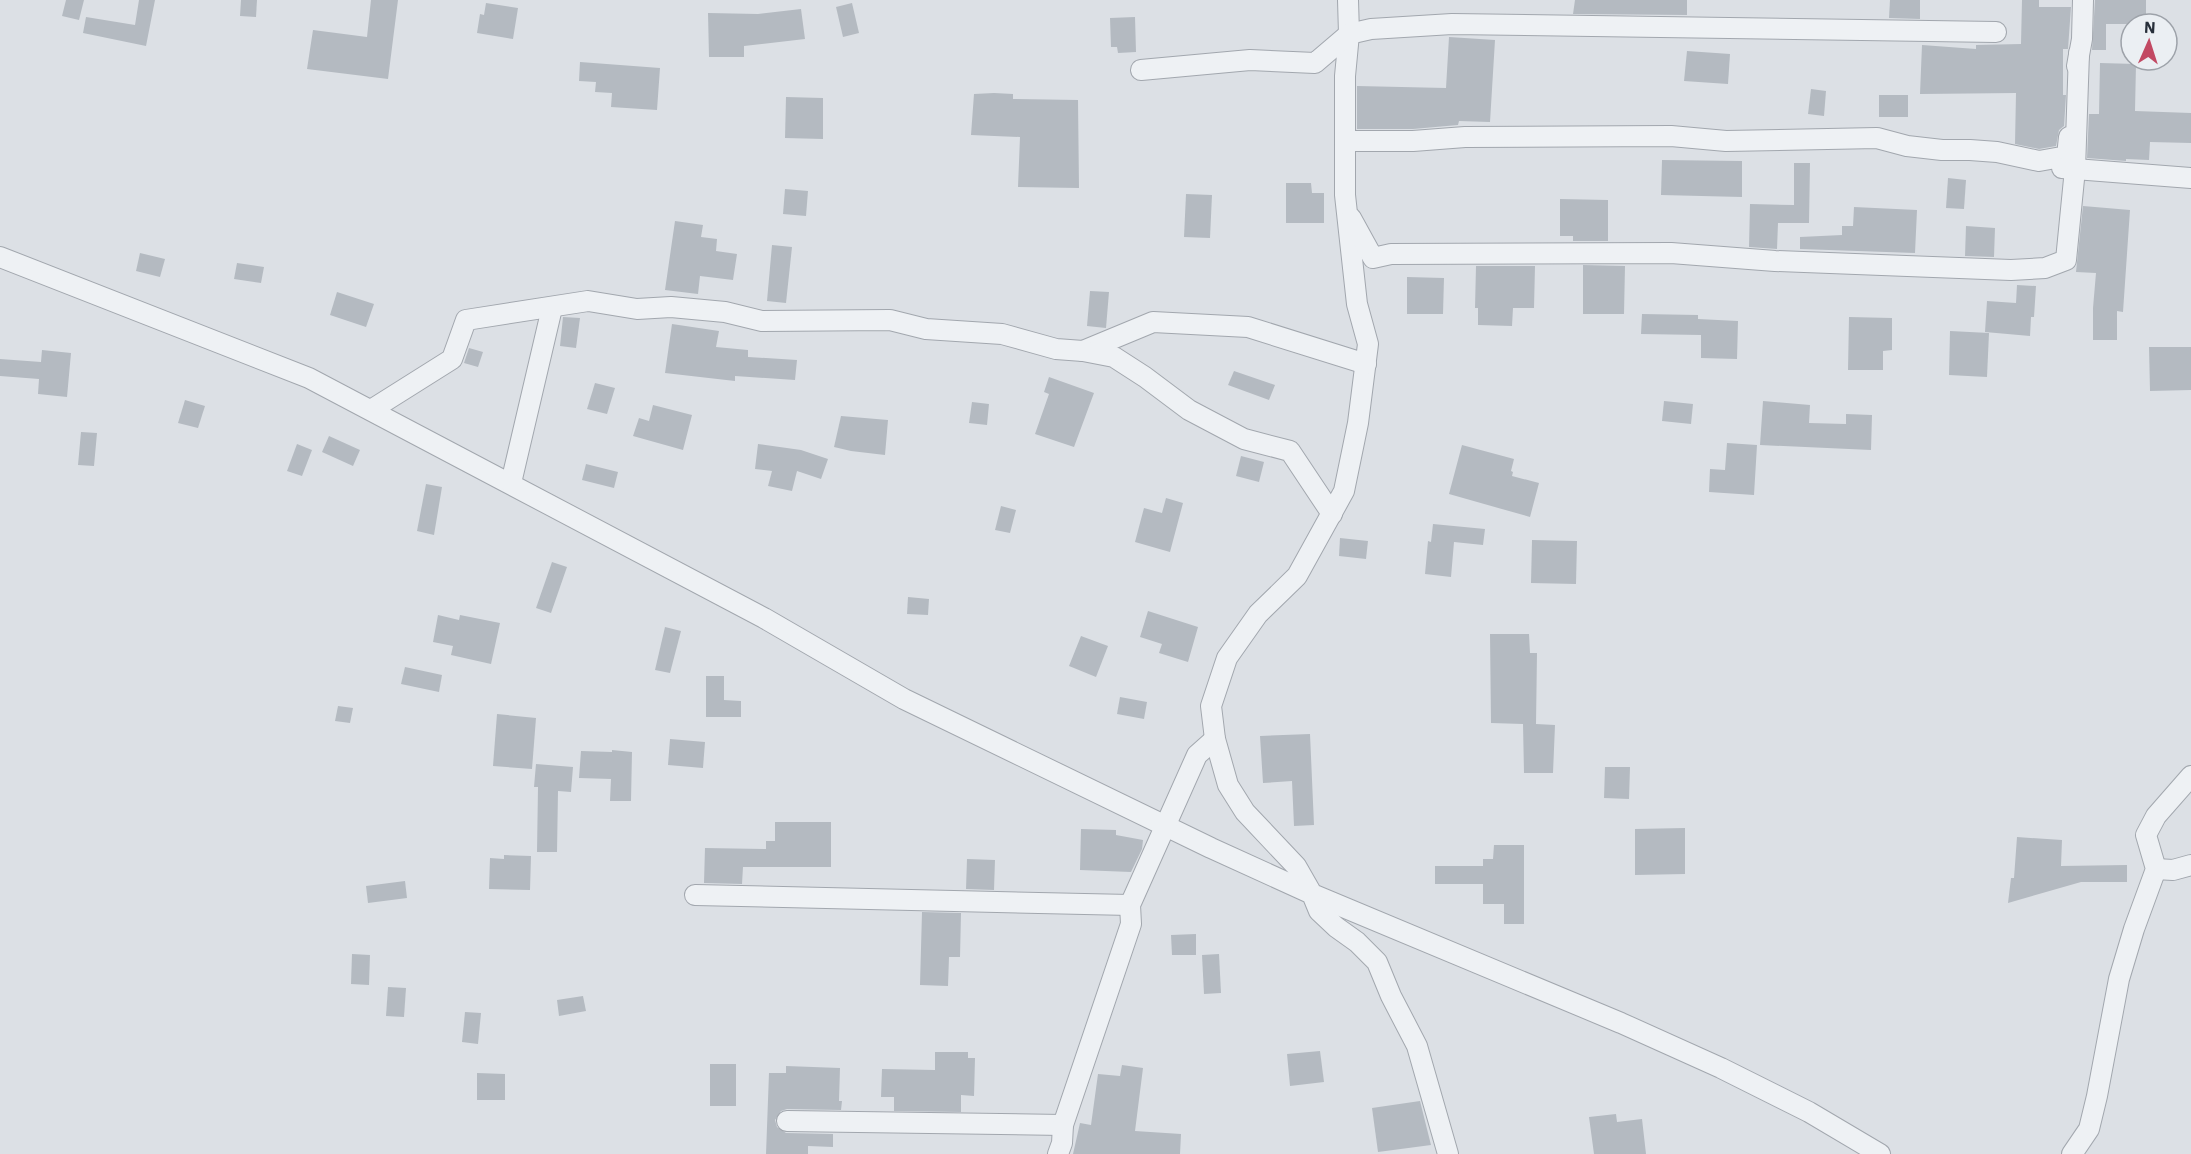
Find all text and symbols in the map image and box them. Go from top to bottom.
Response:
north arrow [2119,12,2179,72]
text: N [2143,17,2156,37]

